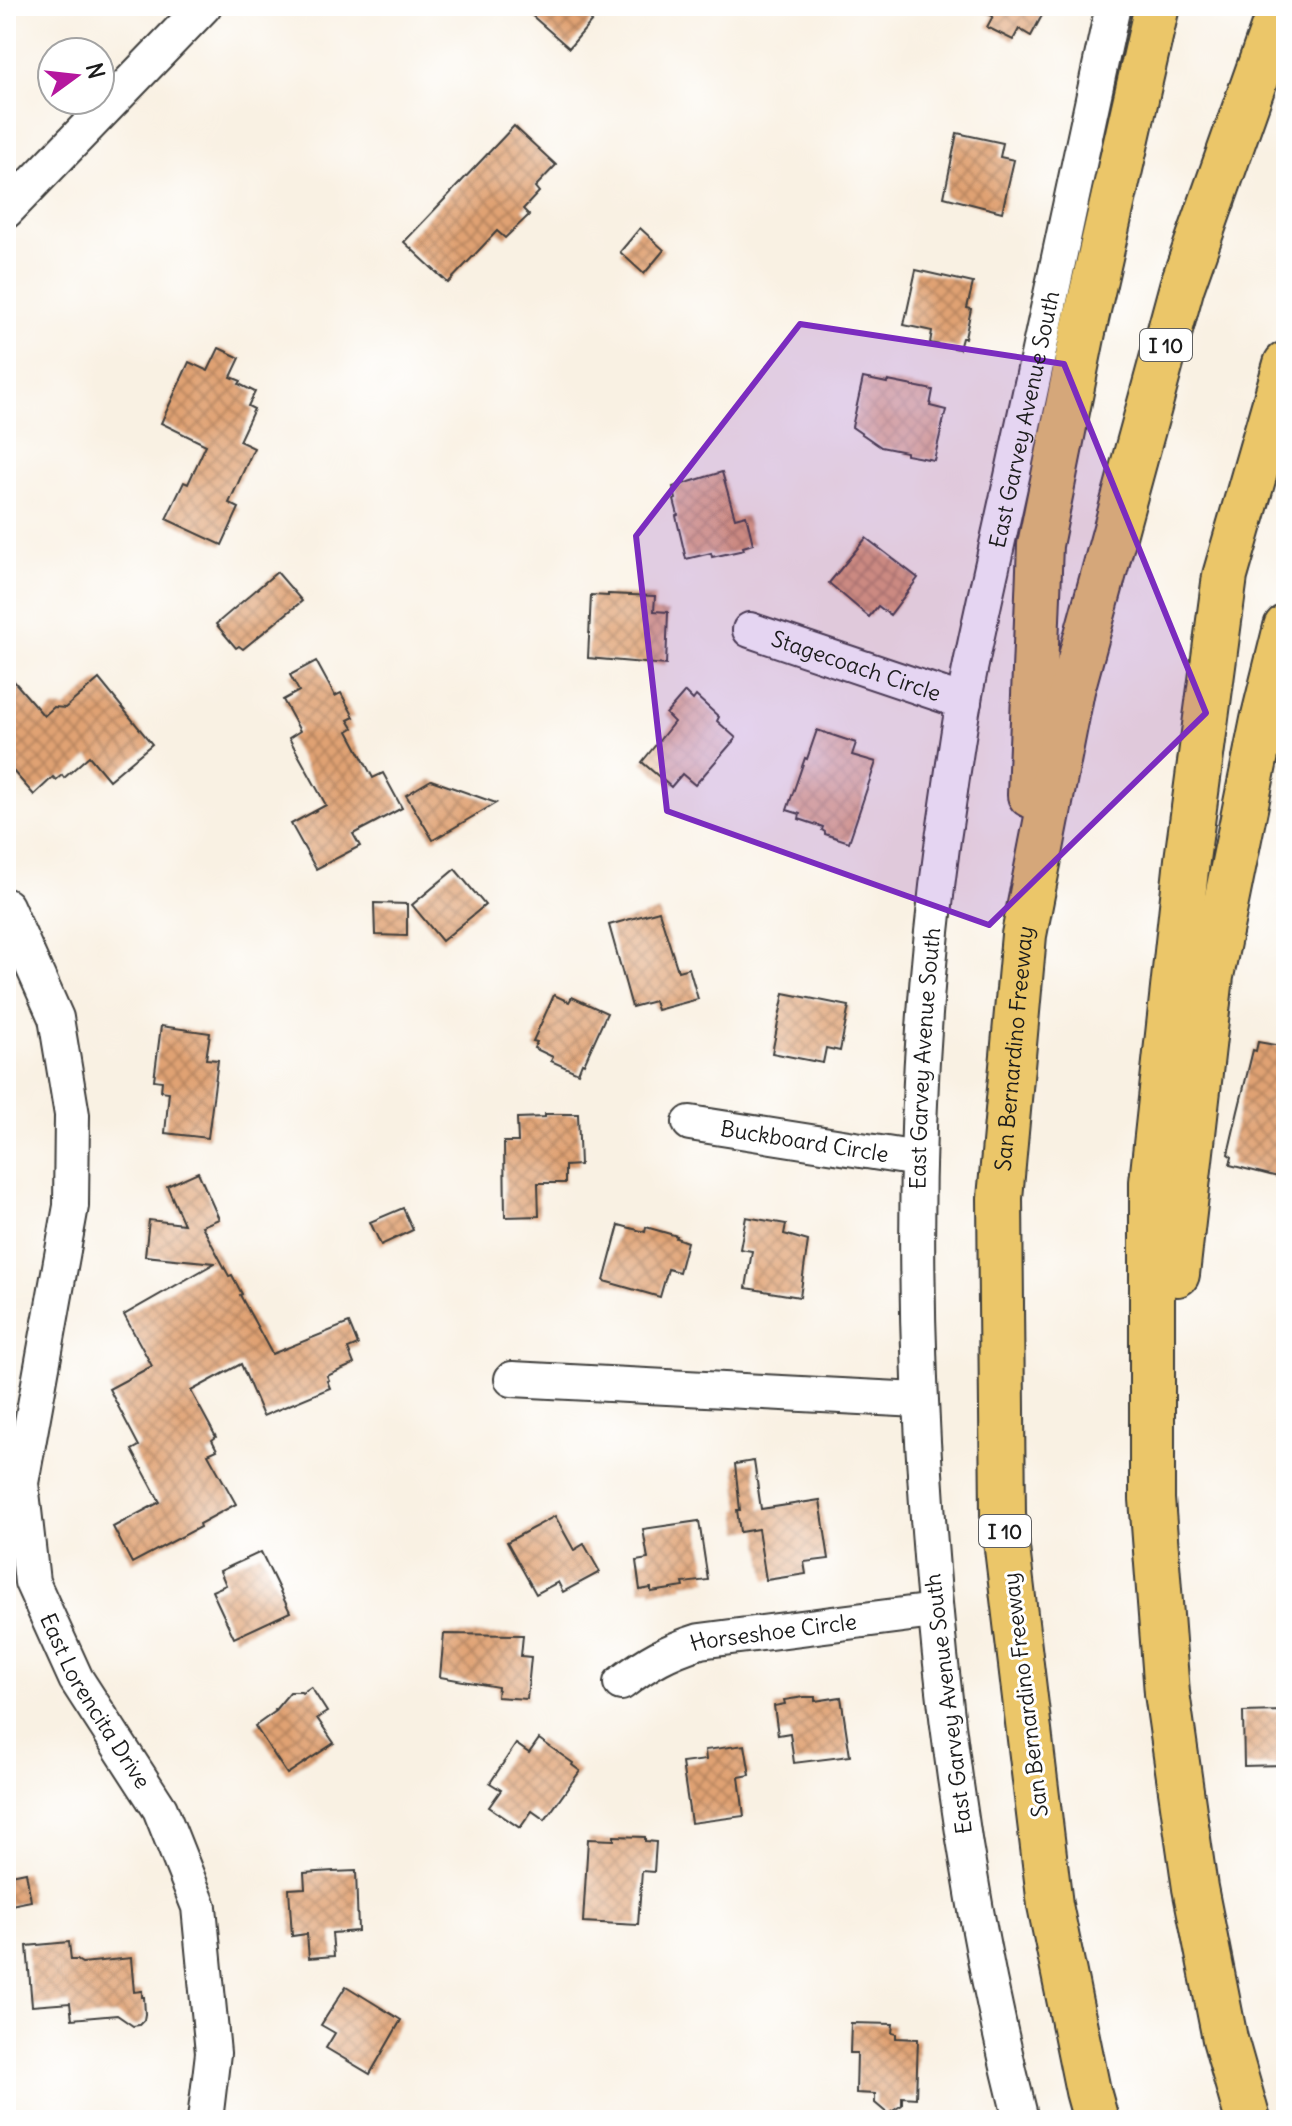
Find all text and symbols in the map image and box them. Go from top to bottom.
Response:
north arrow [36,36,116,116]
text: N [80,60,111,82]
street label: East Garvey Avenue South [983,288,1065,551]
road number: I 10 [1140,329,1192,361]
street label: Stagecoach Circle [768,624,945,707]
street label: San Bernardino Freeway [989,923,1040,1172]
street label: East Garvey Avenue South [903,926,946,1190]
street label: Buckboard Circle [719,1114,891,1168]
road number: I 10 [979,1515,1031,1547]
street label: San Bernardino Freeway [996,1571,1054,1819]
street label: East Garvey Avenue South [918,1572,978,1836]
street label: Horseshoe Circle [686,1607,858,1657]
street label: East Lorencita Drive [34,1609,157,1794]

